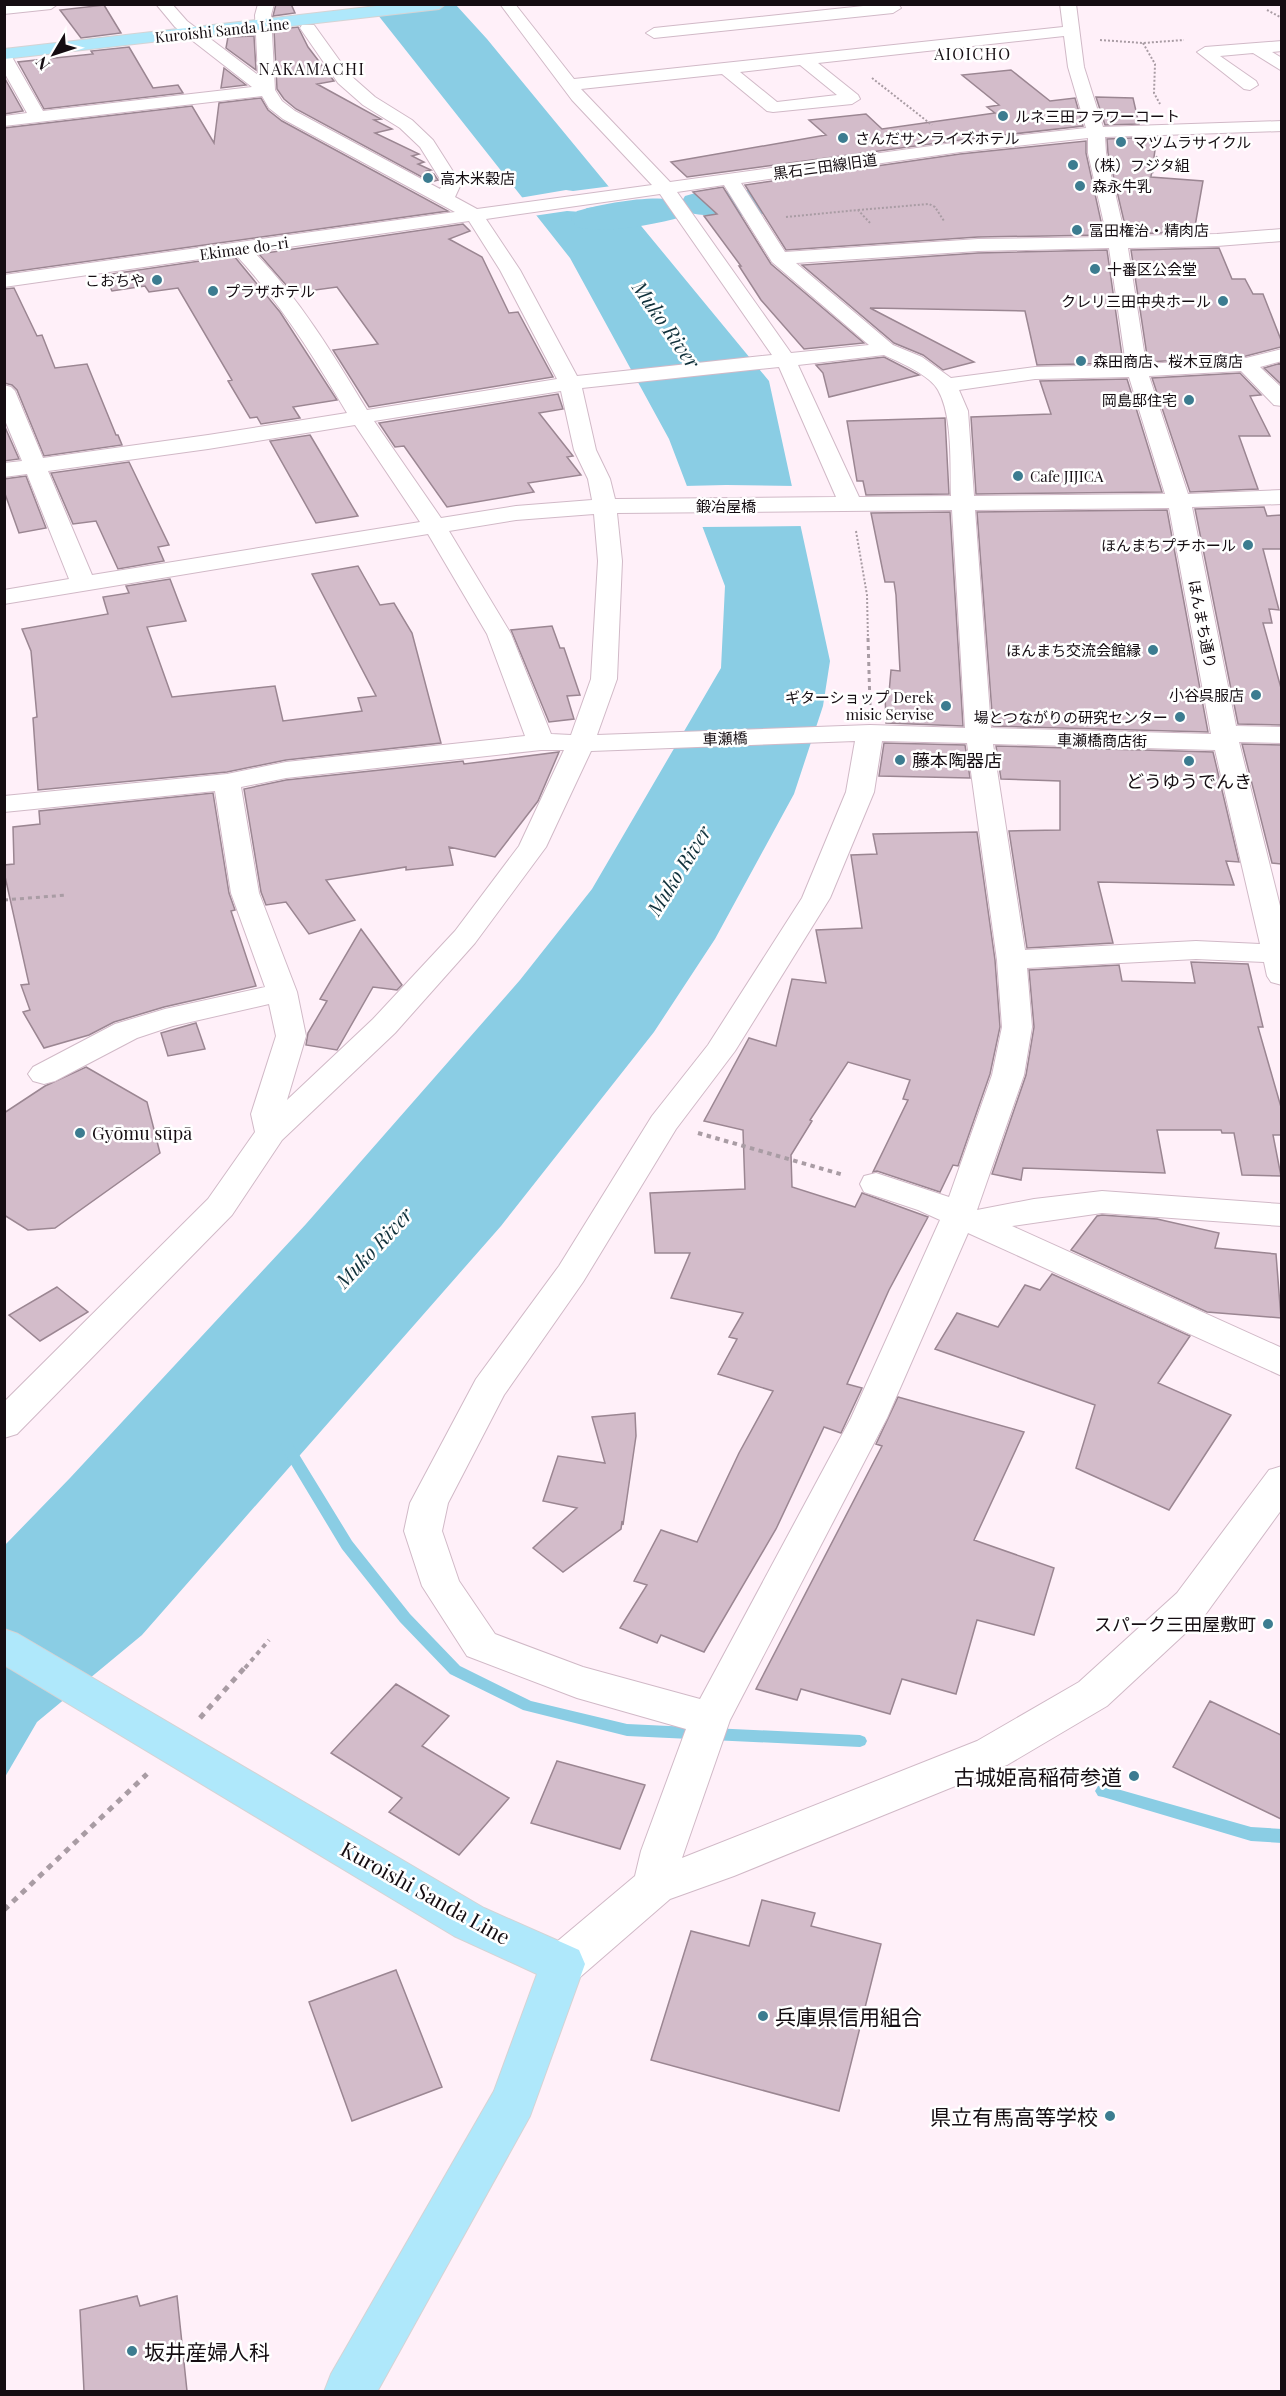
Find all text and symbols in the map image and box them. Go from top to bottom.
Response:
street label: Kuroishi Sanda Line [154,13,290,47]
north arrow [24,24,84,84]
district label: AIOICHO [933,43,1012,64]
text: N [30,52,54,75]
district label: NAKAMACHI [258,58,366,79]
place label: ルネ三田フラワーコート [1015,106,1180,126]
marker: ルネ三田フラワーコート [996,109,1010,123]
place label: さんだサンライズホテル [855,128,1020,148]
marker: さんだサンライズホテル [836,131,850,145]
place label: マツムラサイクル [1133,132,1251,152]
marker: マツムラサイクル [1114,135,1128,149]
street label: 黒石三田線旧道 [772,149,878,183]
place label: （株）フジタ組 [1085,155,1190,175]
marker: （株）フジタ組 [1066,158,1080,172]
place label: 高木米穀店 [440,168,515,188]
marker: 高木米穀店 [421,171,435,185]
place label: 森永牛乳 [1092,176,1152,196]
marker: 森永牛乳 [1073,179,1087,193]
place label: 冨田権治・精肉店 [1089,220,1209,240]
marker: 冨田権治・精肉店 [1070,223,1084,237]
street label: Ekimae do-ri [198,232,290,264]
place label: 十番区公会堂 [1107,259,1197,279]
marker: 十番区公会堂 [1088,262,1102,276]
place label: こおちや [85,270,145,290]
marker: こおちや [150,273,164,287]
water label: Muko River [626,274,708,374]
place label: プラザホテル [225,281,315,301]
marker: プラザホテル [206,284,220,298]
place label: クレリ三田中央ホール [1061,291,1211,311]
marker: クレリ三田中央ホール [1216,294,1230,308]
place label: 森田商店、桜木豆腐店 [1093,351,1243,371]
marker: 森田商店、桜木豆腐店 [1074,354,1088,368]
place label: 岡島邸住宅 [1102,390,1177,410]
marker: 岡島邸住宅 [1182,393,1196,407]
place label: Cafe JIJICA [1030,466,1104,486]
marker: Cafe JIJICA [1011,469,1025,483]
street label: 鍛冶屋橋 [696,496,756,516]
place label: ほんまちプチホール [1101,535,1236,555]
marker: ほんまちプチホール [1241,538,1255,552]
street label: ほんまち通り [1185,578,1221,670]
place label: ほんまち交流会館縁 [1006,640,1141,660]
marker: ほんまち交流会館縁 [1146,643,1160,657]
place label: 小谷呉服店 [1169,685,1244,705]
place label: ギターショップ Derek misic Servise [785,687,935,724]
marker: 小谷呉服店 [1249,688,1263,702]
marker: ギターショップ Derek misic Servise [939,699,953,713]
place label: 場とつながりの研究センター [974,707,1168,727]
marker: 場とつながりの研究センター [1173,710,1187,724]
street label: 車瀬橋 [702,727,748,749]
street label: 車瀬橋商店街 [1057,729,1147,751]
place label: 藤本陶器店 [912,748,1002,772]
marker: 藤本陶器店 [893,753,907,767]
marker: どうゆうでんき [1182,754,1196,768]
place label: どうゆうでんき [1126,769,1252,793]
water label: Muko River [639,819,717,921]
place label: Gyōmu sūpā [92,1121,192,1145]
marker: Gyōmu sūpā [73,1126,87,1140]
water label: Muko River [328,1200,418,1294]
place label: スパーク三田屋敷町 [1094,1612,1256,1636]
marker: スパーク三田屋敷町 [1261,1617,1275,1631]
place label: 古城姫高稲荷参道 [954,1762,1122,1790]
marker: 古城姫高稲荷参道 [1127,1769,1141,1783]
street label: Kuroishi Sanda Line [336,1834,516,1950]
place label: 兵庫県信用組合 [775,2002,922,2030]
marker: 兵庫県信用組合 [756,2009,770,2023]
place label: 県立有馬高等学校 [930,2102,1098,2130]
marker: 県立有馬高等学校 [1103,2109,1117,2123]
place label: 坂井産婦人科 [144,2337,270,2365]
marker: 坂井産婦人科 [125,2344,139,2358]

